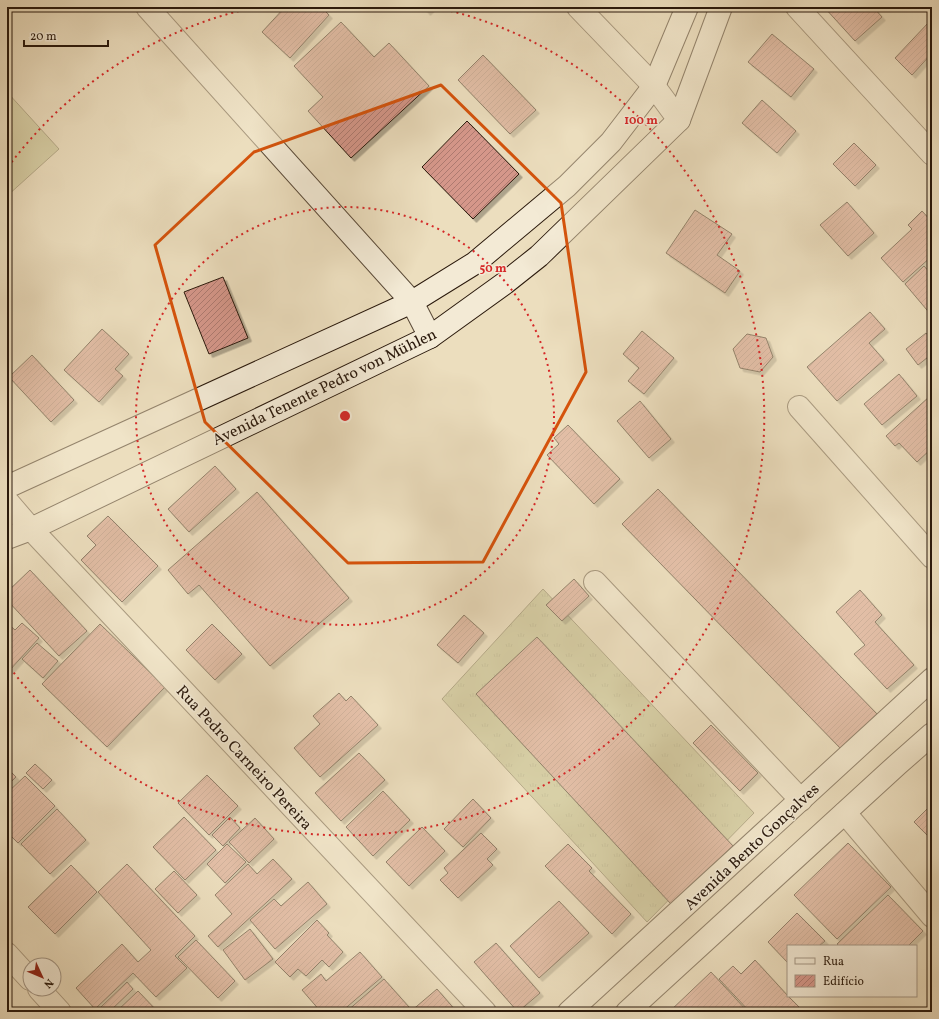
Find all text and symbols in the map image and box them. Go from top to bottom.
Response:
scale bar [24,22,108,48]
text: 20 m [30,29,57,45]
text: 100 m [624,113,658,129]
text: 50 m [479,261,507,277]
street label: Avenida Tenente Pedro von Mühlen [209,324,441,452]
centre of rings [338,409,352,423]
street label: Rua Pedro Carneiro Pereira [170,681,317,836]
street label: Avenida Bento Gonçalves [680,779,825,916]
legend [787,945,917,997]
text: Rua [823,954,844,970]
north arrow [22,957,62,997]
text: Edifício [823,974,864,990]
text: N [40,975,56,991]

